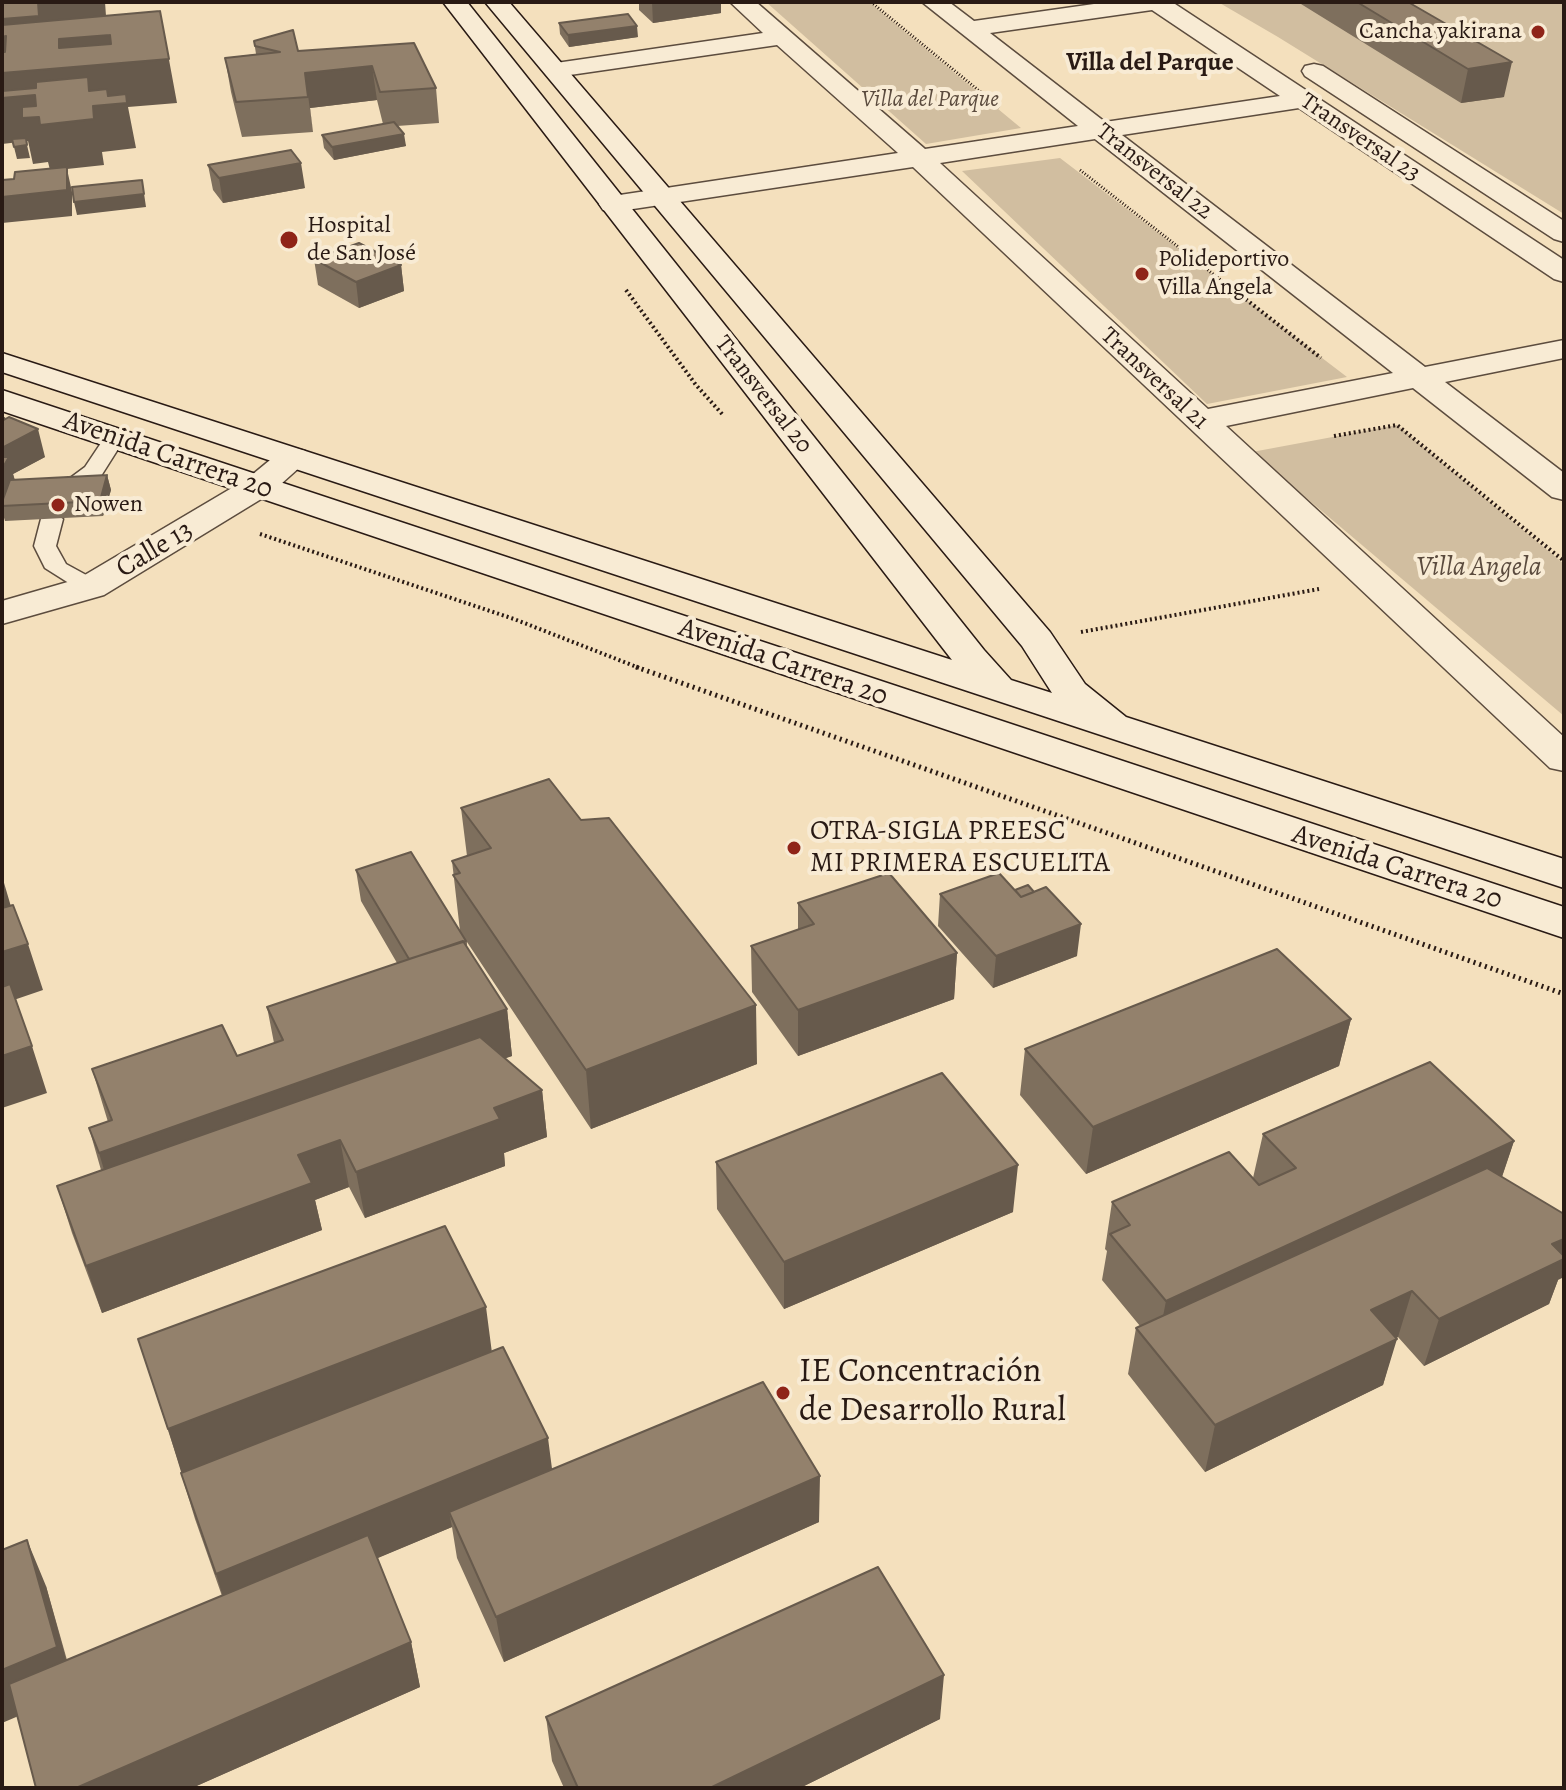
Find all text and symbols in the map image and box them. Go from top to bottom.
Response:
place label: Cancha yakirana [1359,18,1522,46]
marker: Cancha yakirana [1529,23,1547,41]
district label: Villa del Parque [1066,48,1234,80]
park label: Villa del Parque [861,86,999,114]
street label: Transversal 23 [1295,87,1425,189]
street label: Transversal 22 [1090,118,1218,226]
place label: Hospital de San José [307,212,416,268]
marker: Hospital de San José [278,229,300,251]
place label: Polideportivo Villa Angela [1158,246,1289,302]
marker: Polideportivo Villa Angela [1133,265,1151,283]
street label: Transversal 21 [1094,322,1214,436]
street label: Transversal 20 [708,331,818,459]
street label: Avenida Carrera 20 [59,405,277,507]
place label: Nowen [74,491,143,519]
marker: Nowen [49,496,67,514]
street label: Calle 13 [111,514,199,586]
park label: Villa Angela [1416,551,1542,585]
street label: Avenida Carrera 20 [674,612,892,714]
place label: OTRA-SIGLA PREESC MI PRIMERA ESCUELITA [810,815,1110,881]
street label: Avenida Carrera 20 [1288,818,1506,918]
marker: OTRA-SIGLA PREESC MI PRIMERA ESCUELITA [785,839,803,857]
place label: IE Concentración de Desarrollo Rural [799,1353,1066,1432]
marker: IE Concentración de Desarrollo Rural [774,1384,792,1402]

